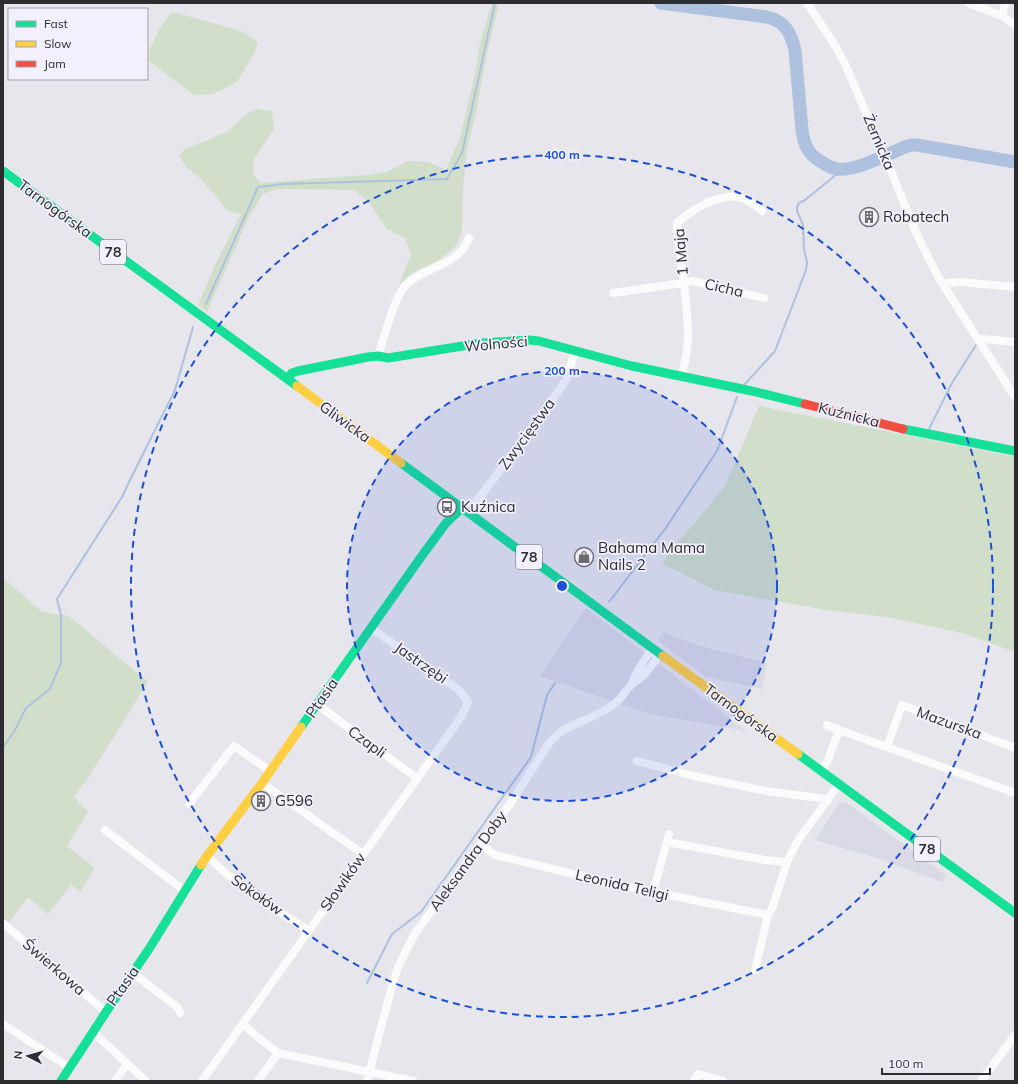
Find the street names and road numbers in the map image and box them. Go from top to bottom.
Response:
street label: Żernicka [859,111,900,173]
street label: Tarnogórska [15,175,96,242]
street label: 1 Maja [669,228,692,276]
road number: 78 [100,240,126,264]
street label: Cicha [703,274,745,301]
street label: Wolności [463,331,529,356]
street label: Zwycięstwa [494,394,559,473]
street label: Gliwicka [316,397,375,447]
street label: Kuźnicka [817,398,882,431]
road number: 78 [516,545,542,569]
street label: Jastrzębi [391,637,451,688]
street label: Ptasia [301,674,342,721]
street label: Tarnogórska [701,679,782,746]
street label: Mazurska [914,702,984,743]
street label: Czapli [344,721,390,762]
street label: Aleksandra Doby [425,807,510,915]
road number: 78 [914,837,940,861]
street label: Słowików [316,849,370,915]
street label: Leonida Teligi [574,865,671,904]
street label: Sokołów [228,870,287,919]
street label: Świerkowa [19,934,90,999]
street label: Ptasia [102,962,143,1009]

